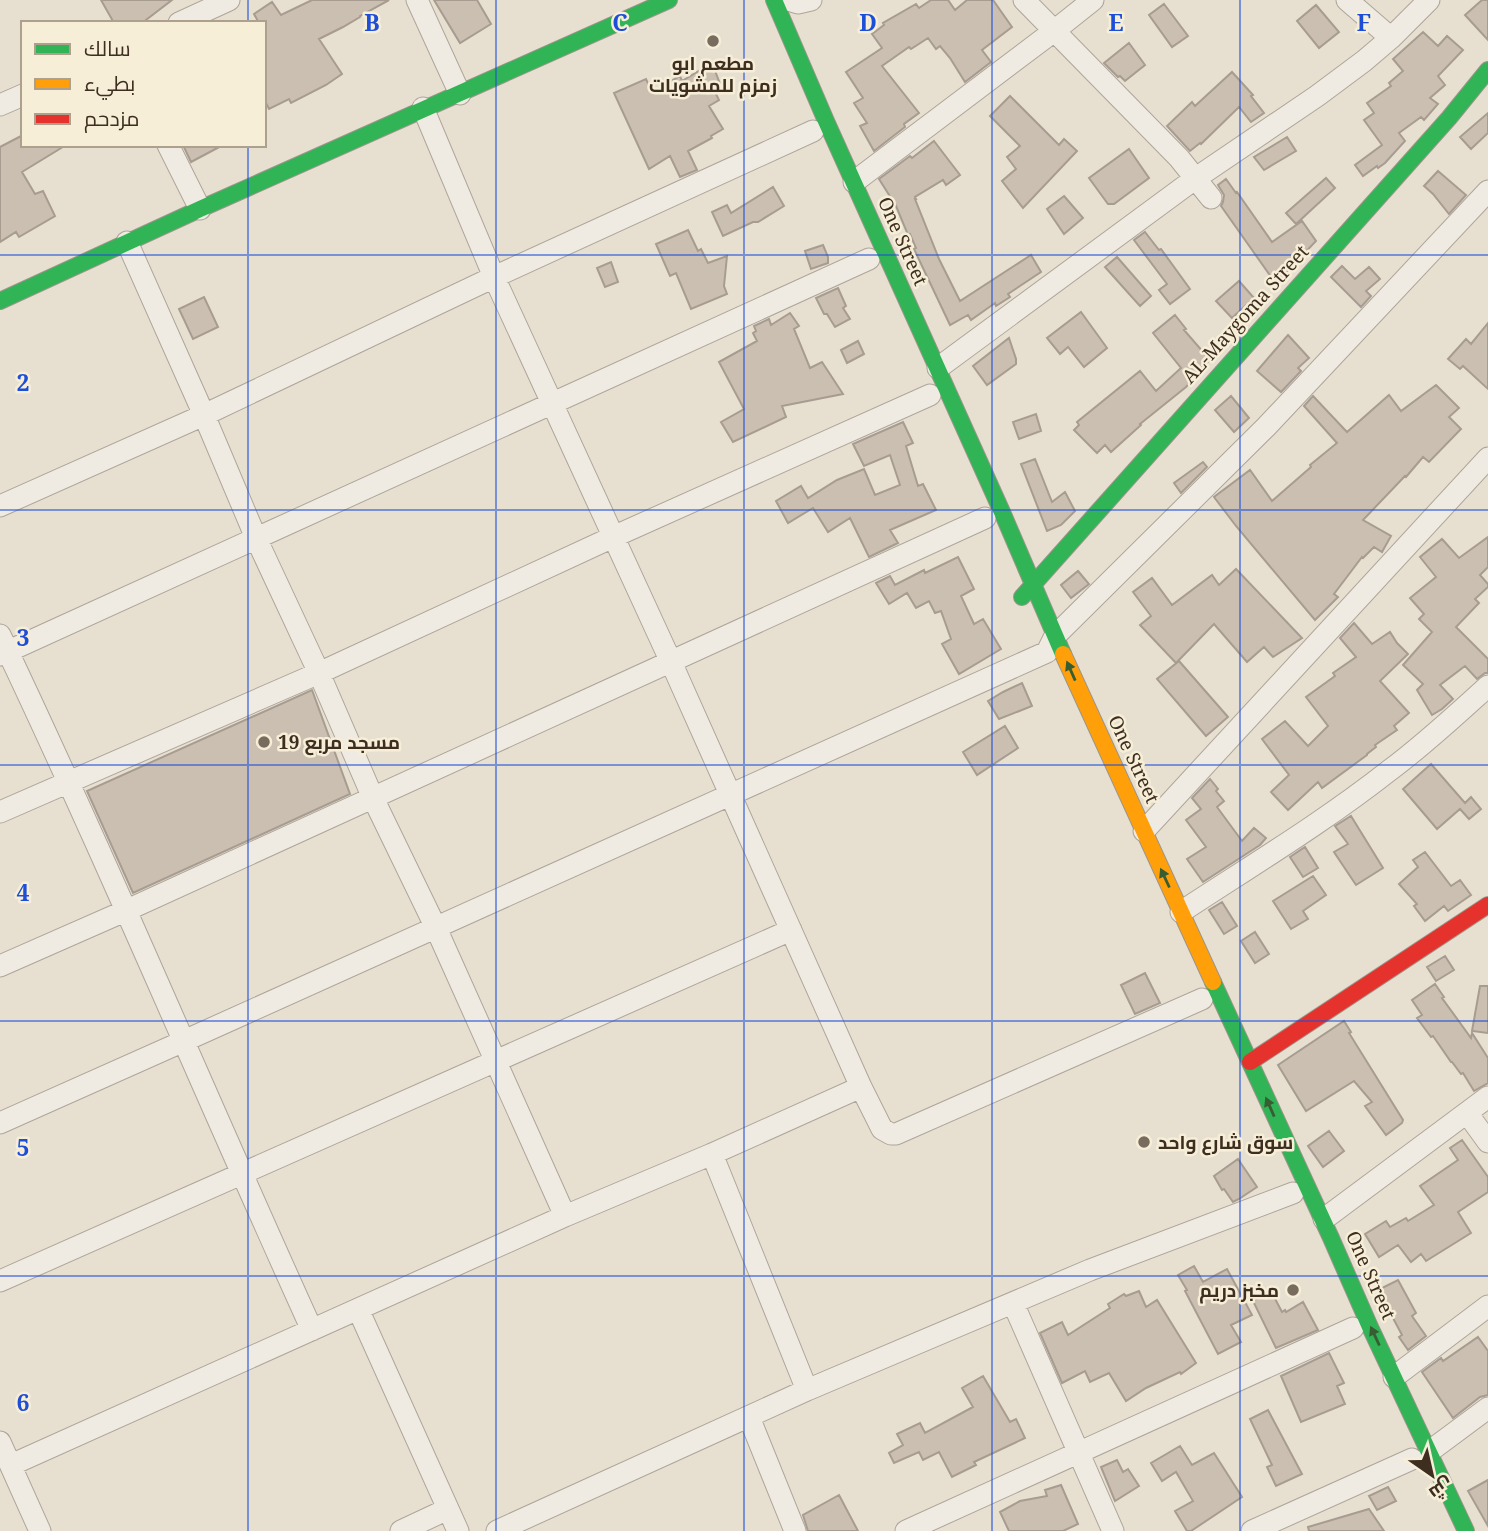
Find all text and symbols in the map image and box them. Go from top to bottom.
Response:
text: B [364,6,380,38]
text: C [612,6,628,38]
text: D [859,6,877,38]
text: E [1108,6,1124,38]
text: F [1357,6,1371,38]
legend [21,21,266,147]
marker: مطعم ابو زمزم للمشويات [705,33,721,49]
text: سالك [84,34,131,62]
place label: مطعم ابو زمزم للمشويات [649,50,777,99]
text: بطيء [84,69,135,100]
text: مزدحم [84,104,139,133]
street label: One Street [872,193,934,290]
street label: AL-Maygoma Street [1176,239,1314,389]
text: 2 [17,366,30,398]
text: 3 [17,621,30,653]
one-way arrow [1065,661,1077,681]
street label: One Street [1102,711,1166,808]
place label: مسجد مربع 19 [278,729,400,756]
marker: مسجد مربع 19 [256,734,272,750]
one-way arrow [1159,867,1170,888]
text: 4 [17,876,30,908]
one-way arrow [1264,1096,1275,1117]
place label: سوق شارع واحد [1158,1129,1293,1156]
text: 5 [17,1131,30,1163]
marker: سوق شارع واحد [1136,1134,1152,1150]
street label: One Street [1340,1227,1402,1324]
place label: مخبز دريم [1199,1277,1279,1304]
marker: مخبز دريم [1285,1282,1301,1298]
one-way arrow [1369,1326,1380,1346]
text: 6 [17,1386,30,1418]
north arrow [1397,1440,1467,1510]
text: ش [1424,1471,1459,1507]

